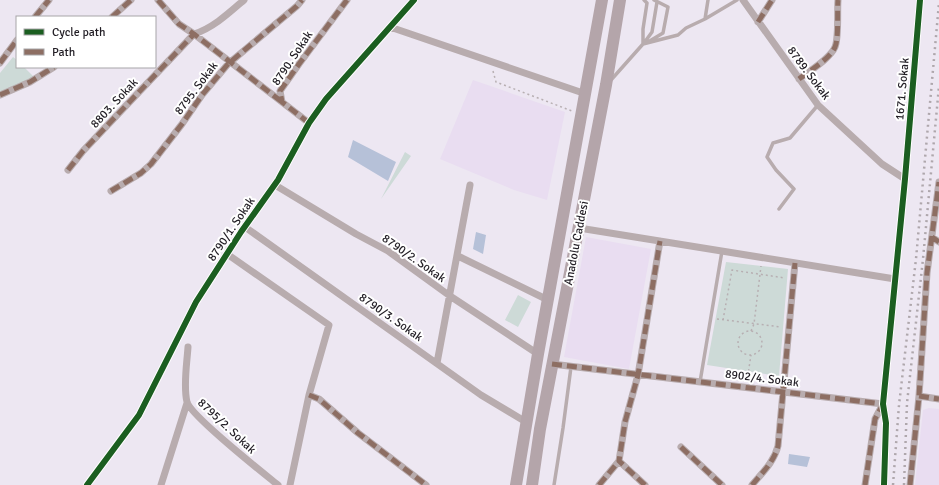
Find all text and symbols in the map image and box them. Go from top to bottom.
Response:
legend [16,16,156,68]
text: Cycle path [52,25,105,40]
street label: 8790. Sokak [269,28,316,88]
street label: 8789. Sokak [784,44,833,103]
text: Path [52,45,75,60]
street label: 1671. Sokak [892,57,913,121]
street label: 8795. Sokak [172,59,221,118]
street label: 8803. Sokak [87,75,141,131]
street label: 8790/1. Sokak [204,194,258,264]
street label: Anadolu Caddesi [561,200,592,287]
street label: 8790/2. Sokak [379,231,448,286]
street label: 8790/3. Sokak [356,290,425,345]
street label: 8902/4. Sokak [724,367,800,390]
street label: 8795/2. Sokak [194,396,259,457]

